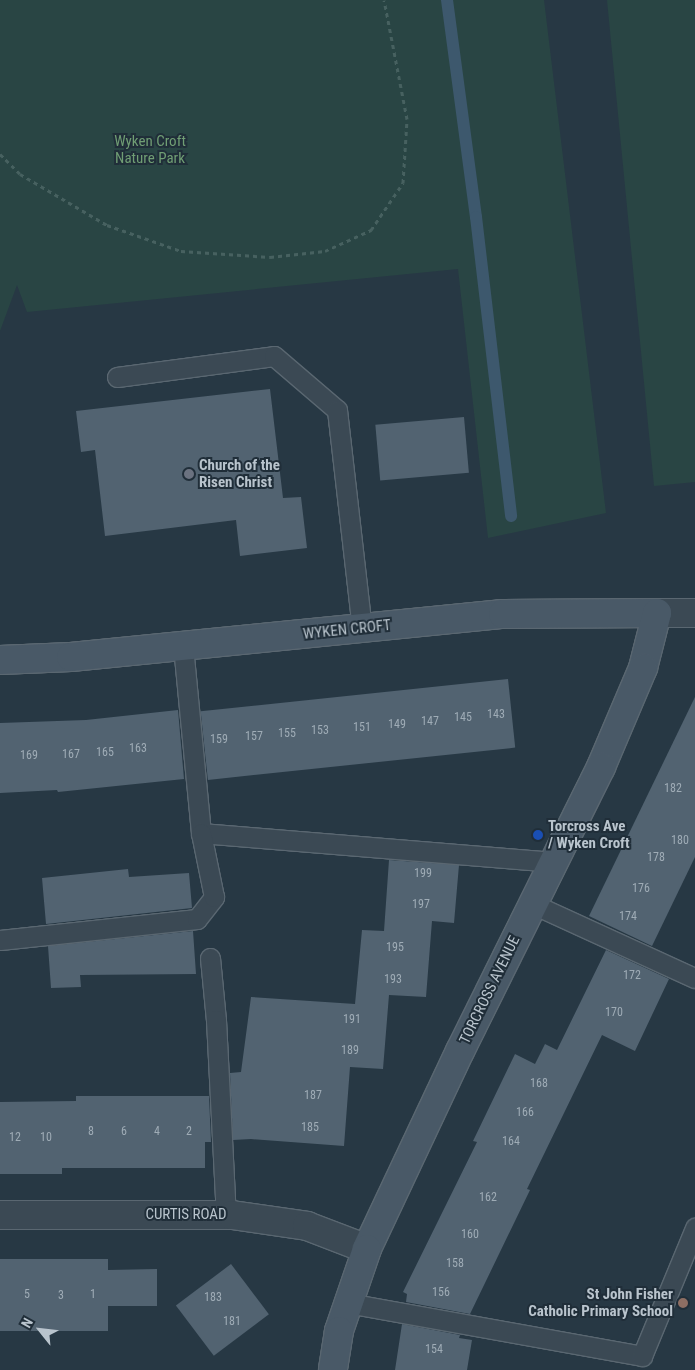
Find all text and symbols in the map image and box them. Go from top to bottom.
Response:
park label: Wyken Croft Nature Park [114,132,186,167]
place label: Church of the Risen Christ [199,456,280,491]
marker: Church of the Risen Christ [183,468,195,480]
street label: WYKEN CROFT [302,616,392,644]
house number: 143 [487,708,505,722]
house number: 145 [454,711,472,725]
house number: 147 [421,715,439,729]
house number: 149 [388,718,406,732]
house number: 151 [353,721,371,735]
house number: 153 [311,724,329,738]
house number: 155 [278,727,296,741]
house number: 157 [245,730,263,744]
house number: 159 [210,733,228,747]
house number: 163 [129,742,147,756]
house number: 165 [96,746,114,760]
house number: 167 [62,748,80,762]
house number: 169 [20,749,38,763]
house number: 182 [664,782,682,796]
place label: Torcross Ave / Wyken Croft [548,817,630,852]
marker: Torcross Ave / Wyken Croft [532,829,544,841]
house number: 180 [671,834,689,848]
house number: 178 [647,851,665,865]
house number: 199 [414,867,432,881]
house number: 176 [632,882,650,896]
house number: 197 [412,898,430,912]
house number: 174 [619,910,637,924]
street label: TORCROSS AVENUE [456,933,524,1047]
house number: 195 [386,941,404,955]
house number: 172 [623,969,641,983]
house number: 193 [384,973,402,987]
house number: 170 [605,1006,623,1020]
house number: 191 [343,1013,361,1027]
house number: 189 [341,1044,359,1058]
house number: 168 [530,1077,548,1091]
house number: 187 [304,1089,322,1103]
house number: 166 [516,1106,534,1120]
house number: 185 [301,1121,319,1135]
house number: 8 [88,1125,94,1139]
house number: 6 [121,1125,127,1139]
house number: 4 [154,1125,160,1139]
house number: 2 [186,1125,192,1139]
house number: 12 [9,1131,21,1145]
house number: 10 [40,1131,52,1145]
house number: 164 [502,1135,520,1149]
house number: 162 [479,1191,497,1205]
street label: CURTIS ROAD [145,1206,227,1224]
house number: 160 [461,1228,479,1242]
house number: 158 [446,1257,464,1271]
place label: St John Fisher Catholic Primary School [528,1285,673,1320]
house number: 156 [432,1286,450,1300]
house number: 5 [24,1288,30,1302]
house number: 1 [90,1288,96,1302]
house number: 3 [58,1289,64,1303]
house number: 183 [204,1291,222,1305]
marker: St John Fisher Catholic Primary School [677,1297,689,1309]
north arrow [15,1305,65,1355]
text: N [18,1315,36,1330]
house number: 181 [223,1315,241,1329]
house number: 154 [425,1343,443,1357]

